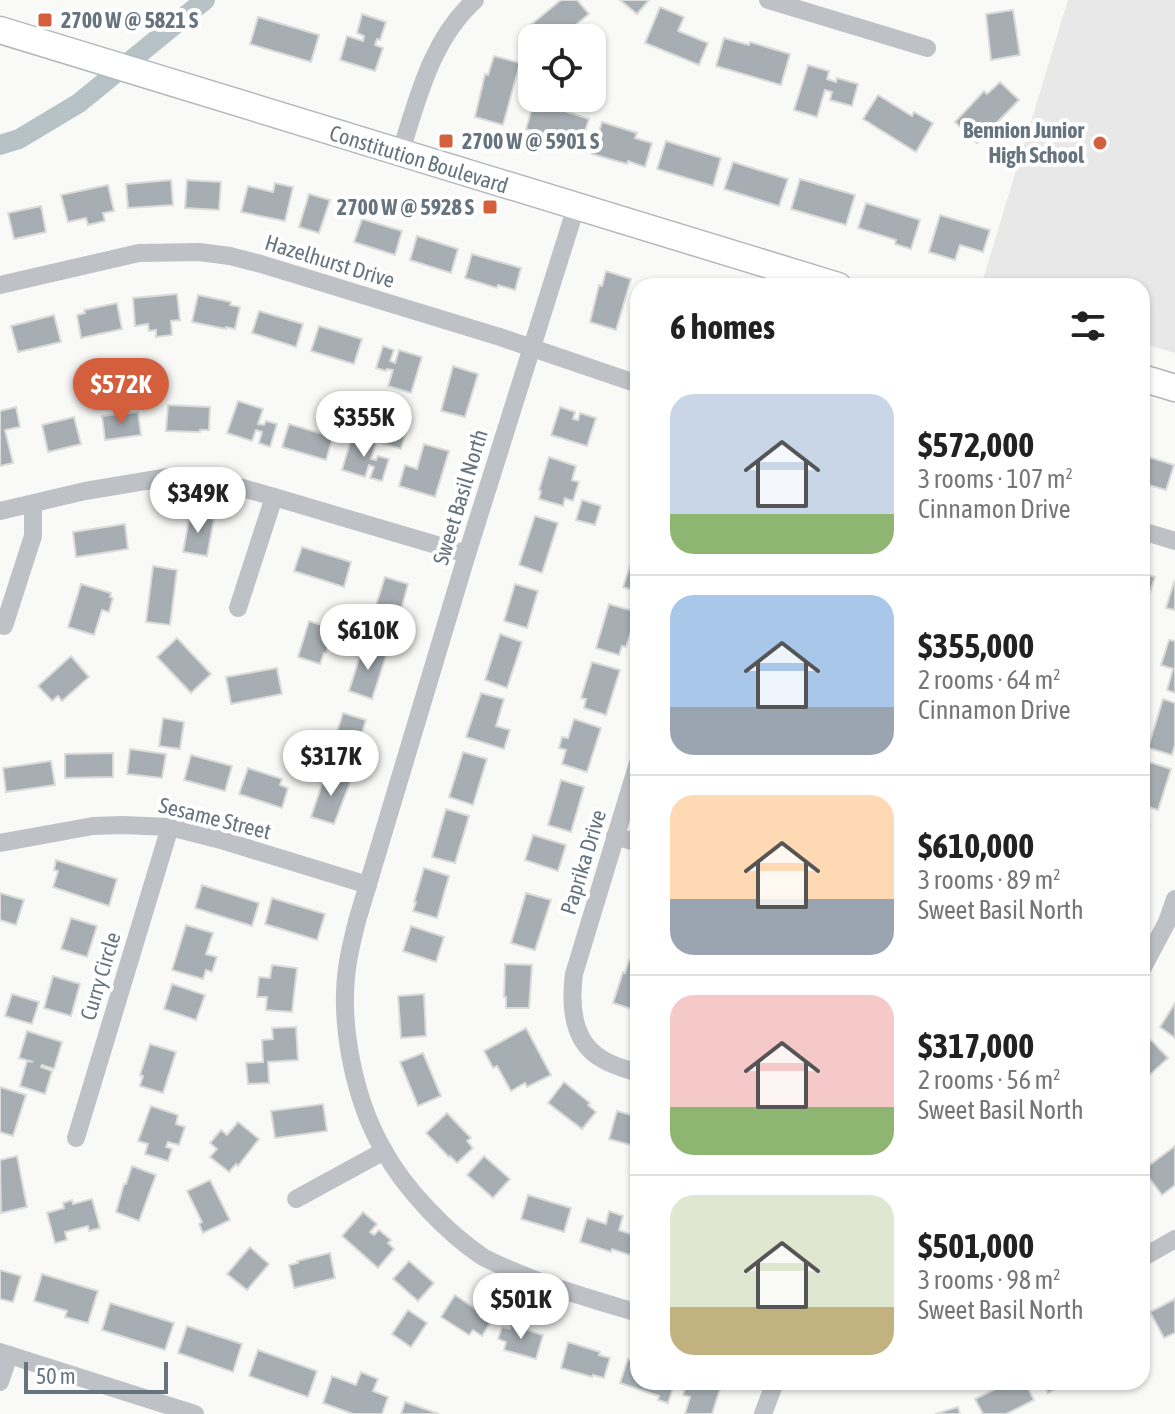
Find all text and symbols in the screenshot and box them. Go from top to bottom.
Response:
place label: 2700 W @ 5821 S [61,7,198,33]
marker: 2700 W @ 5821 S [36,11,54,29]
map controls [518,24,606,112]
button: locate [518,24,606,112]
place label: Bennion Junior High School [963,117,1085,168]
street label: Constitution Boulevard [327,119,511,199]
place label: 2700 W @ 5901 S [462,128,599,154]
marker: 2700 W @ 5901 S [437,132,455,150]
marker: Bennion Junior High School [1091,134,1109,152]
place label: 2700 W @ 5928 S [337,194,474,220]
marker: 2700 W @ 5928 S [481,198,499,216]
street label: Hazelhurst Drive [262,229,398,293]
icon: filters [1066,304,1110,348]
text: 6 homes [670,307,775,346]
pin: $572K [65,358,177,426]
text: $572K [91,369,151,399]
pin: $355K [308,391,420,459]
text: $355K [334,402,394,432]
text: $572,000 [918,425,1034,464]
street label: Sweet Basil North [427,426,493,568]
icon: home [734,426,830,522]
text: 3 rooms · 107 m² [918,464,1073,494]
pin: $349K [142,467,254,535]
text: $349K [168,478,228,508]
text: Cinnamon Drive [918,494,1071,524]
pin: $610K [312,604,424,672]
text: $610K [338,615,398,645]
text: $355,000 [918,626,1034,665]
icon: home [734,627,830,723]
text: 2 rooms · 64 m² [918,665,1060,695]
text: Cinnamon Drive [918,695,1071,725]
pin: $317K [275,730,387,798]
text: $317K [301,741,361,771]
street label: Sesame Street [156,792,274,844]
street label: Paprika Drive [555,806,611,918]
text: $610,000 [918,826,1034,865]
icon: home [734,827,830,923]
text: 3 rooms · 89 m² [918,865,1060,895]
text: Sweet Basil North [918,895,1084,925]
street label: Curry Circle [74,929,126,1023]
text: $317,000 [918,1026,1034,1065]
icon: home [734,1027,830,1123]
text: 2 rooms · 56 m² [918,1065,1060,1095]
text: Sweet Basil North [918,1095,1084,1125]
text: $501,000 [918,1226,1034,1265]
icon: home [734,1227,830,1323]
text: 3 rooms · 98 m² [918,1265,1060,1295]
pin: $501K [465,1273,577,1341]
text: $501K [491,1284,551,1314]
text: Sweet Basil North [918,1295,1084,1325]
scale bar [24,1358,168,1394]
text: 50 m [36,1363,76,1389]

